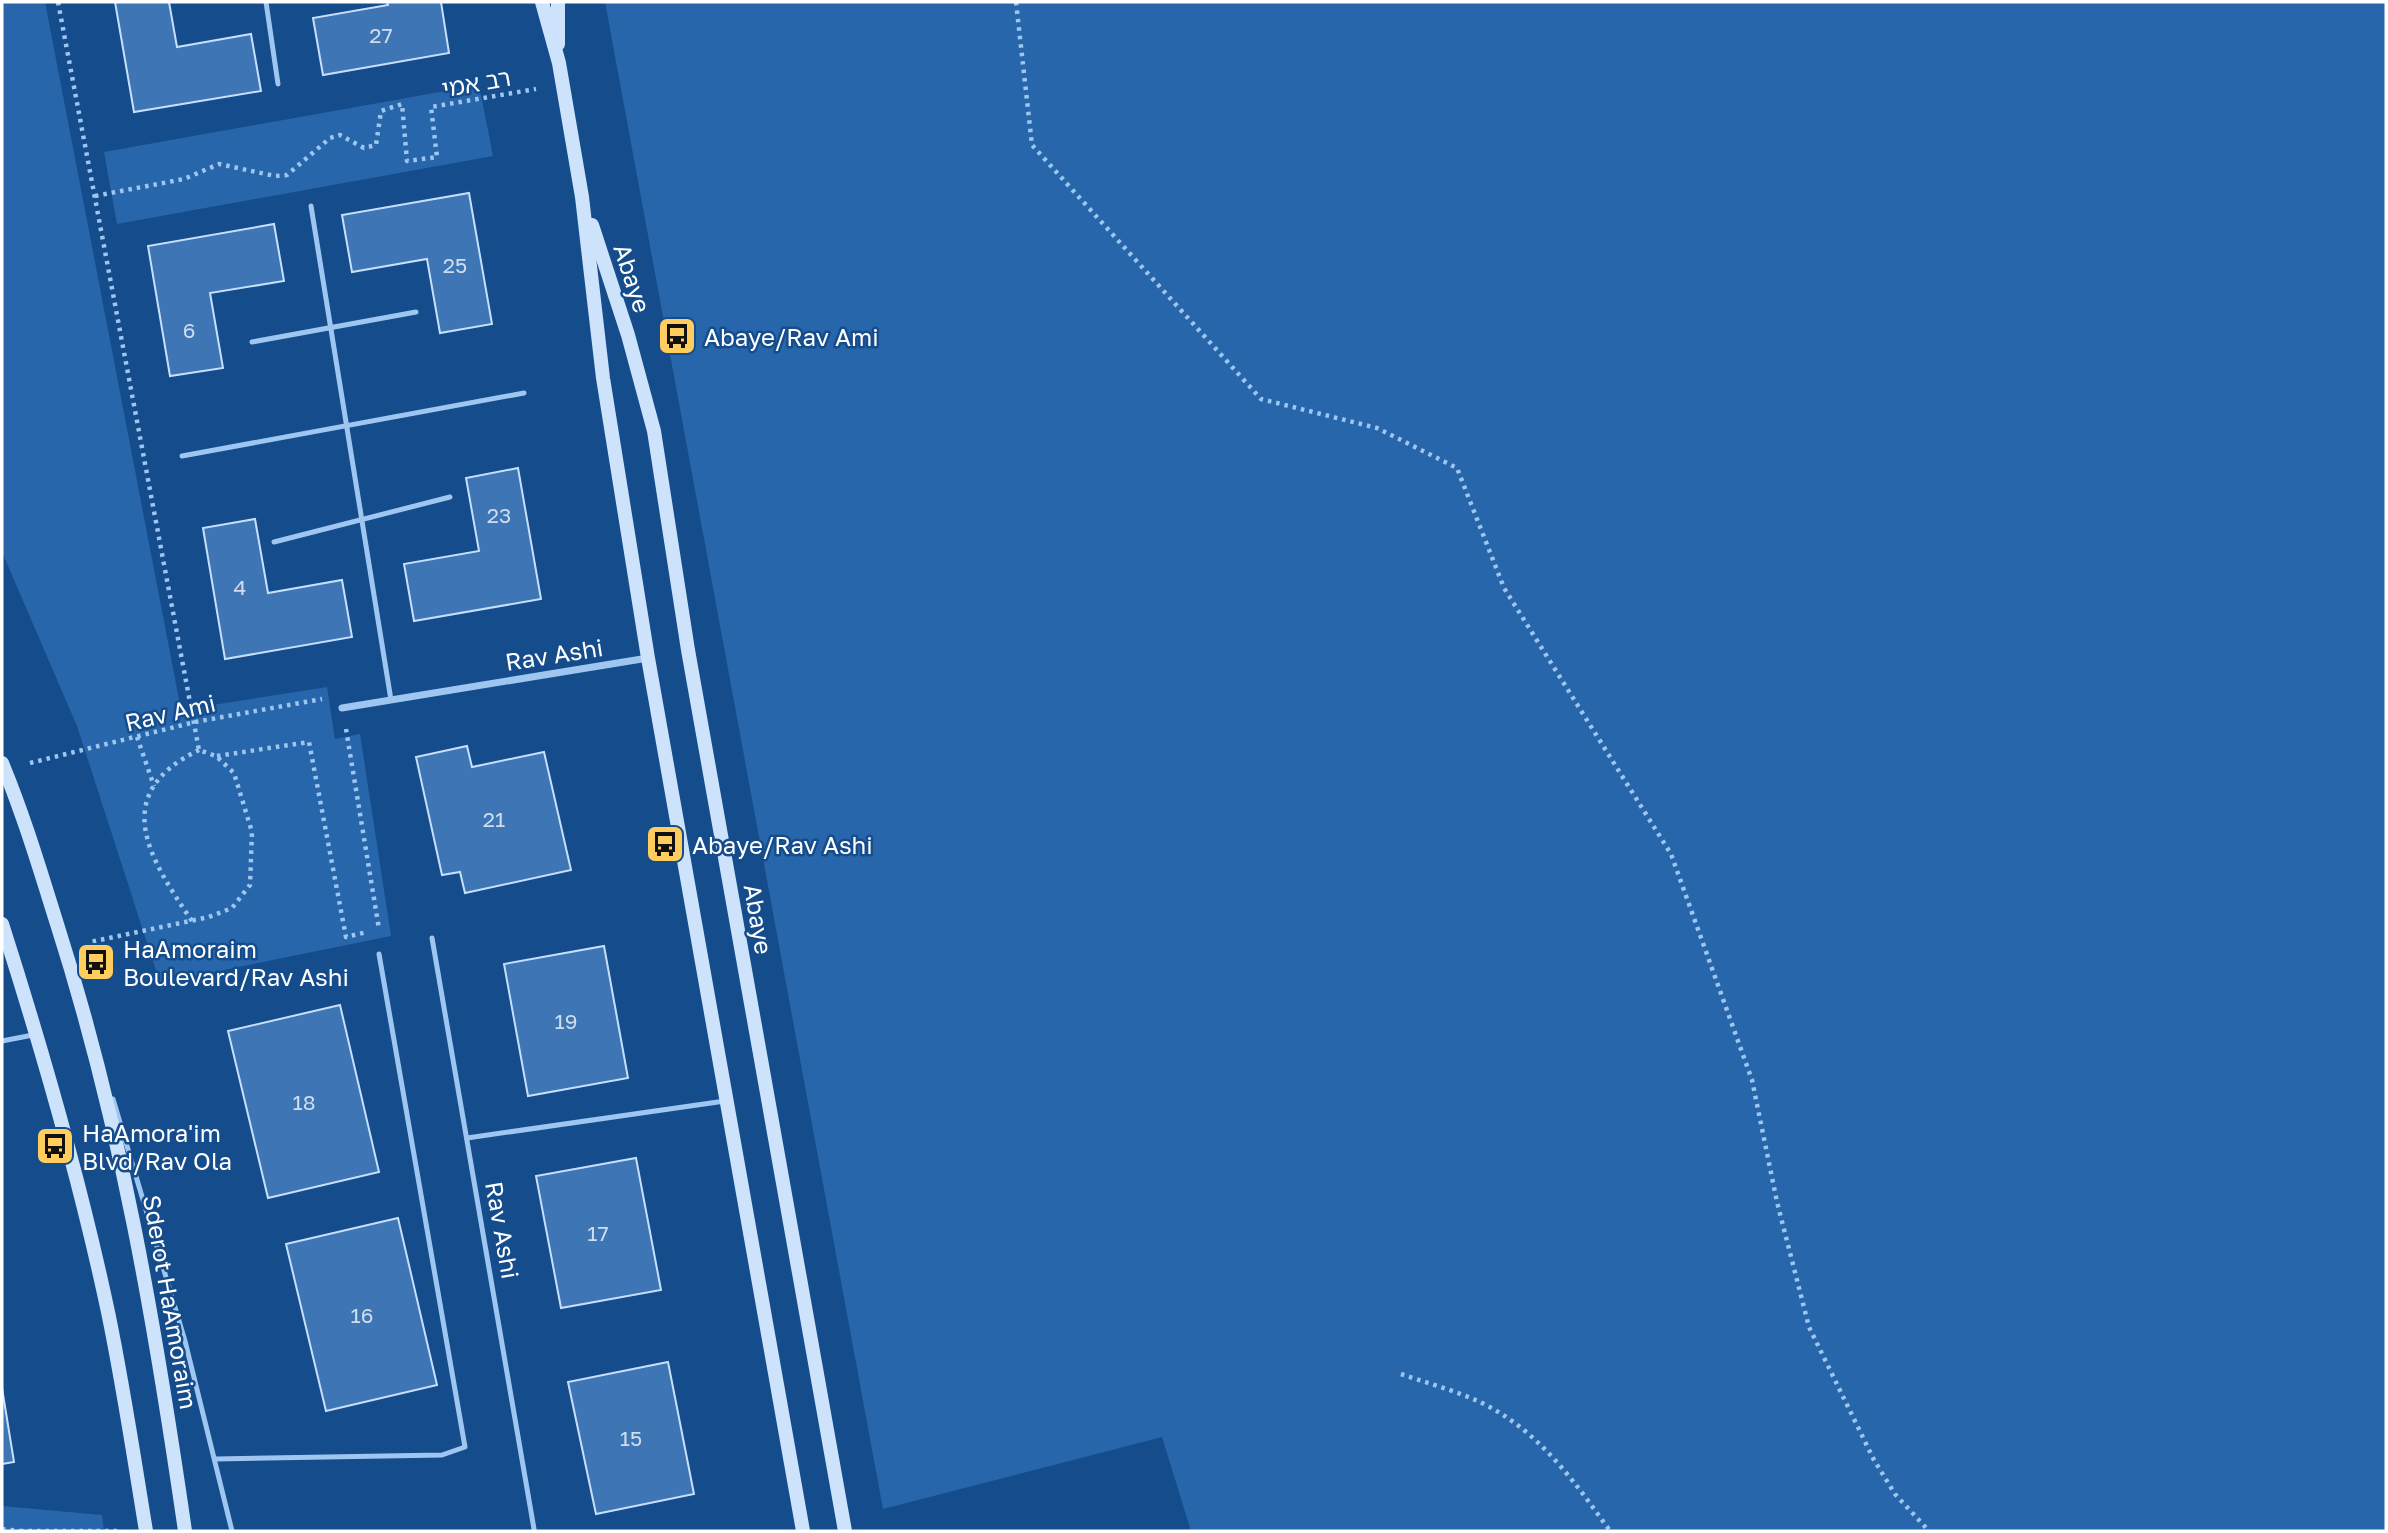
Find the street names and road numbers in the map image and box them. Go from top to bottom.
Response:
street label: רב אמי [439,62,513,102]
street label: Abaye [608,240,658,316]
street label: Rav Ashi [503,632,605,676]
street label: Rav Ami [122,687,218,737]
street label: Abaye [739,882,779,956]
street label: Rav Ashi [480,1179,526,1281]
street label: Sderot HaAmoraim [138,1193,204,1411]

